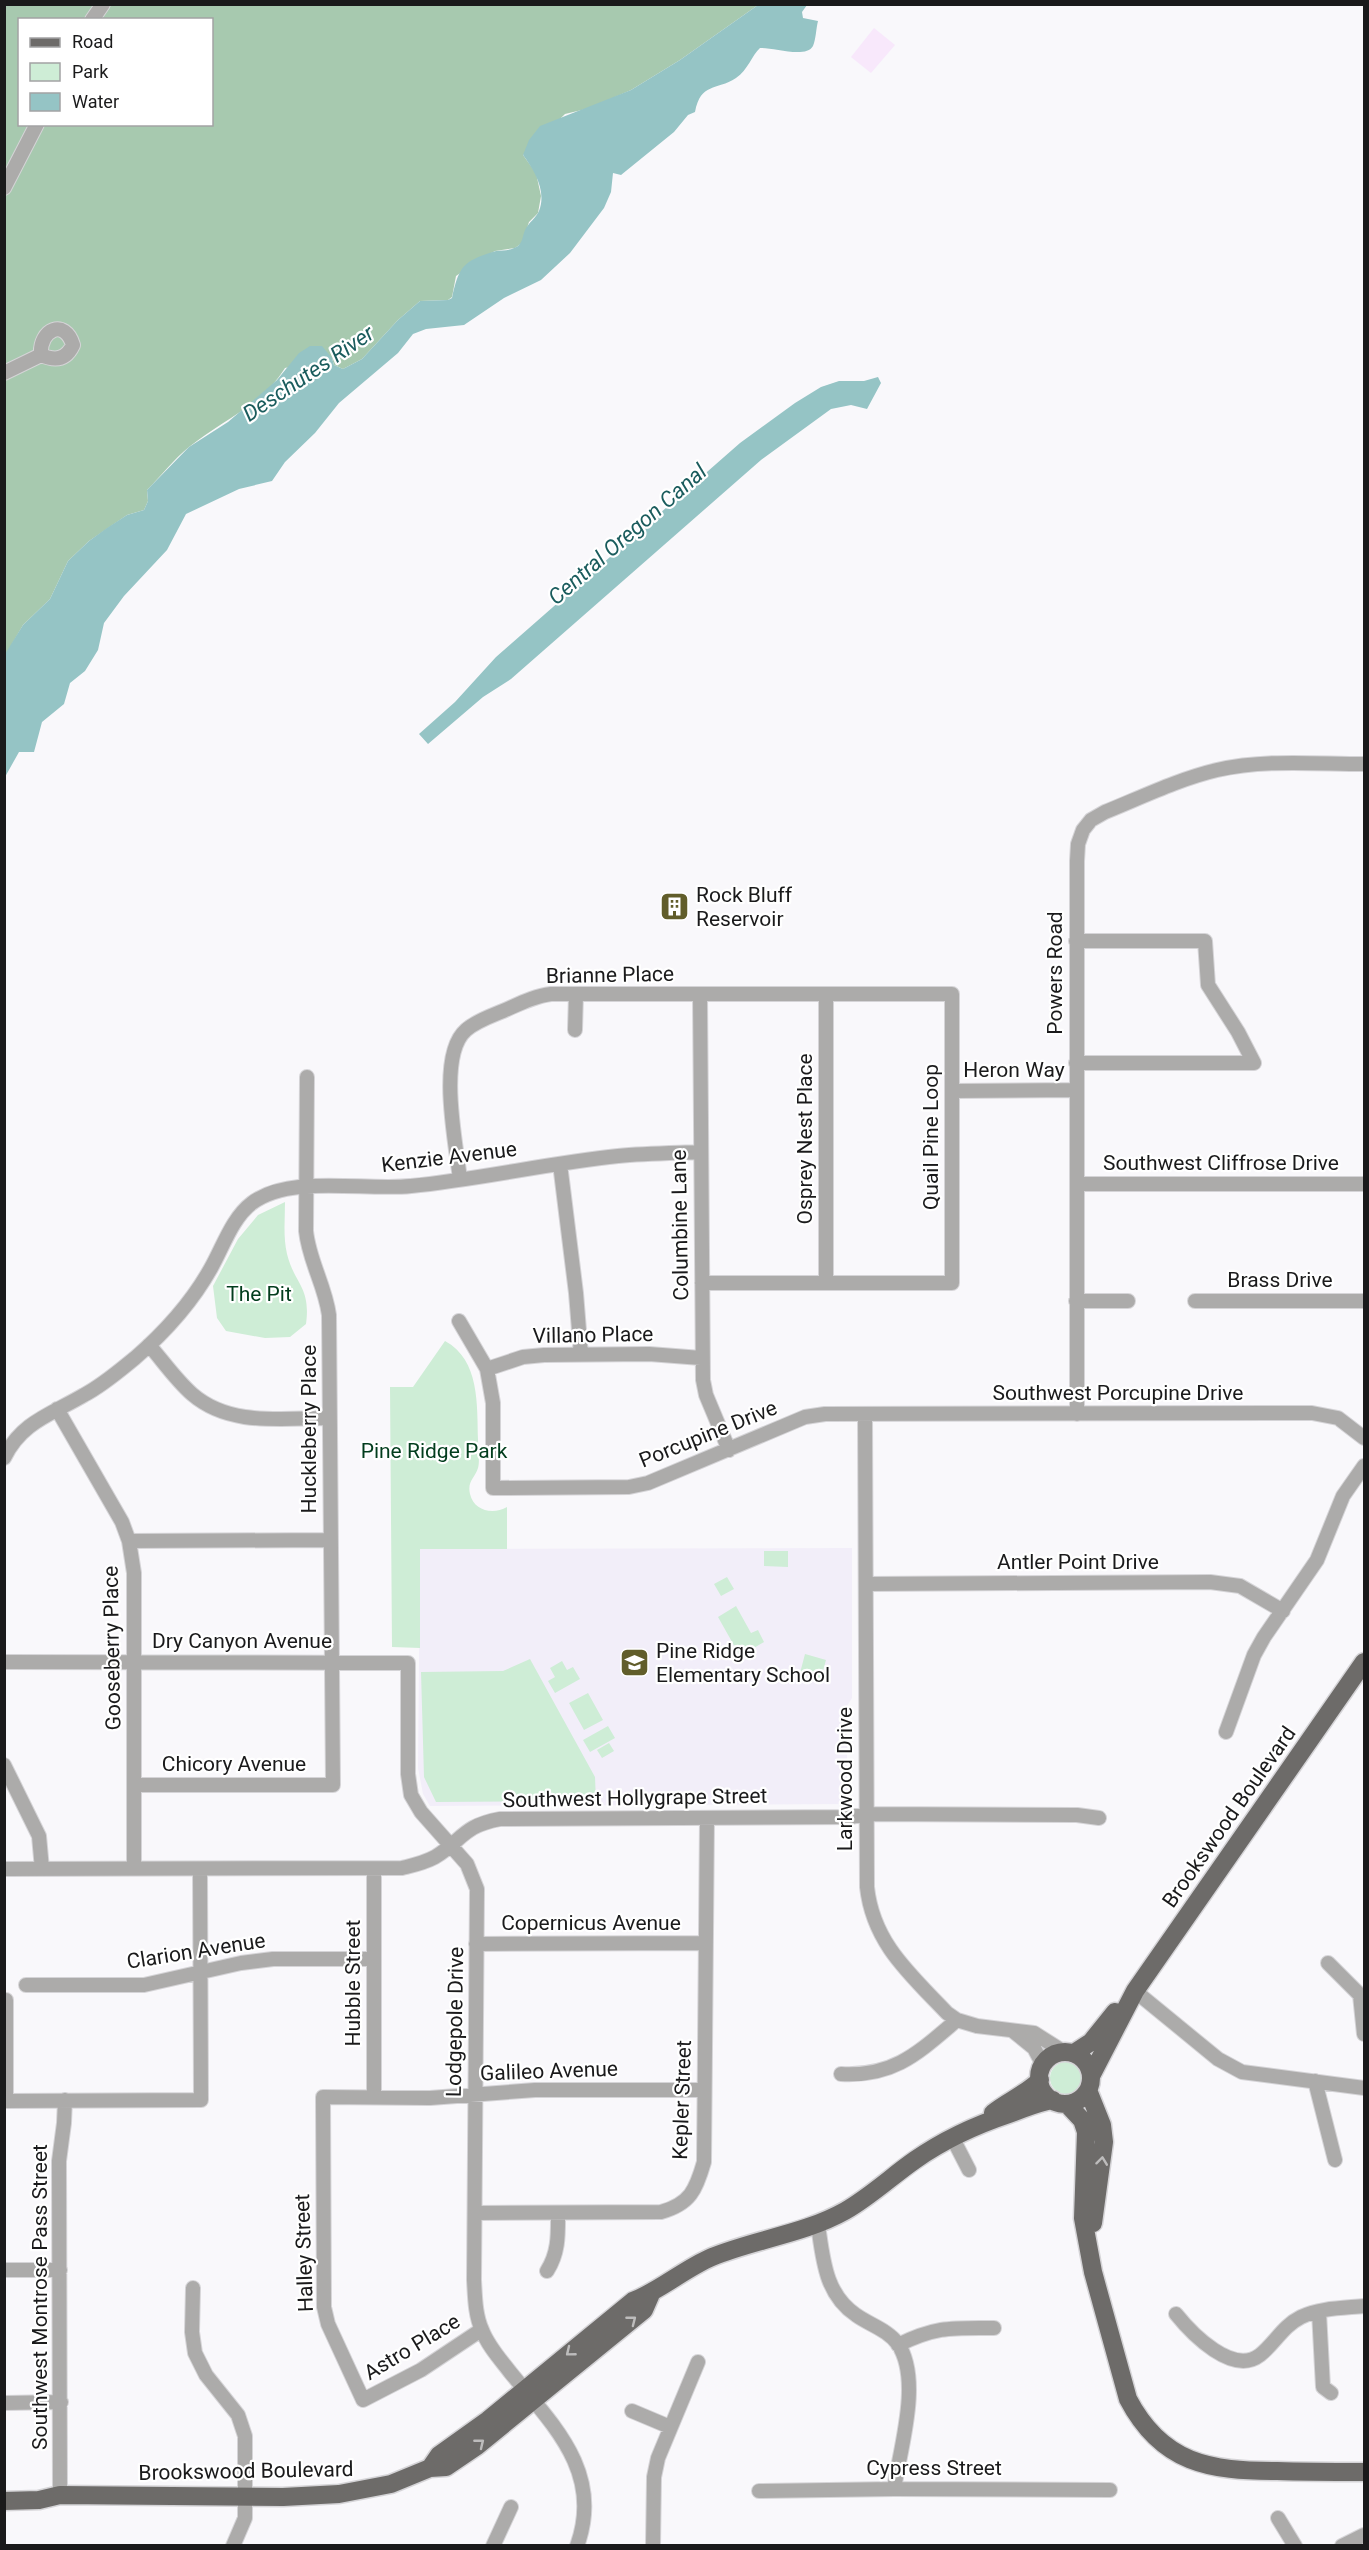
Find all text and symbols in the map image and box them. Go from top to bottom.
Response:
legend [18,18,213,126]
text: Road [72,31,113,52]
text: Park [72,61,109,82]
text: Water [72,91,119,112]
water label: Deschutes River [238,320,379,426]
water label: Central Oregon Canal [543,458,712,610]
place label: Rock Bluff Reservoir [696,883,793,931]
building icon: Rock Bluff Reservoir [659,891,691,923]
street label: Powers Road [1043,911,1067,1035]
street label: Brianne Place [546,962,674,988]
street label: Osprey Nest Place [793,1053,817,1225]
street label: Heron Way [963,1058,1065,1082]
street label: Quail Pine Loop [919,1064,943,1210]
street label: Kenzie Avenue [380,1137,518,1177]
street label: Columbine Lane [667,1149,693,1301]
street label: Southwest Cliffrose Drive [1103,1151,1339,1175]
street label: Brass Drive [1227,1268,1333,1292]
park label: The Pit [226,1282,292,1306]
street label: Villano Place [532,1322,654,1348]
street label: Huckleberry Place [297,1345,321,1513]
street label: Southwest Porcupine Drive [993,1381,1243,1405]
street label: Porcupine Drive [636,1395,780,1473]
park label: Pine Ridge Park [361,1439,508,1463]
street label: Antler Point Drive [997,1550,1159,1574]
street label: Gooseberry Place [99,1565,125,1731]
street label: Dry Canyon Avenue [152,1629,332,1653]
place label: Pine Ridge Elementary School [656,1639,830,1687]
school or university icon: Pine Ridge Elementary School [619,1647,651,1679]
street label: Larkwood Drive [833,1707,857,1851]
street label: Brookswood Boulevard [1157,1722,1301,1912]
street label: Chicory Avenue [162,1752,306,1776]
street label: Southwest Hollygrape Street [502,1784,768,1812]
street label: Copernicus Avenue [501,1911,681,1935]
street label: Hubble Street [341,1919,365,2047]
street label: Clarion Avenue [125,1928,267,1974]
street label: Lodgepole Drive [442,1947,468,2097]
street label: Kepler Street [668,2040,696,2160]
street label: Galileo Avenue [480,2057,618,2085]
street label: Southwest Montrose Pass Street [28,2144,52,2450]
one-way arrow [1095,2156,1108,2165]
street label: Halley Street [290,2193,318,2312]
street label: Astro Place [360,2309,464,2385]
one-way arrow [625,2317,636,2328]
one-way arrow [566,2345,577,2356]
one-way arrow [473,2439,484,2450]
street label: Cypress Street [866,2456,1002,2480]
street label: Brookswood Boulevard [138,2457,354,2485]

